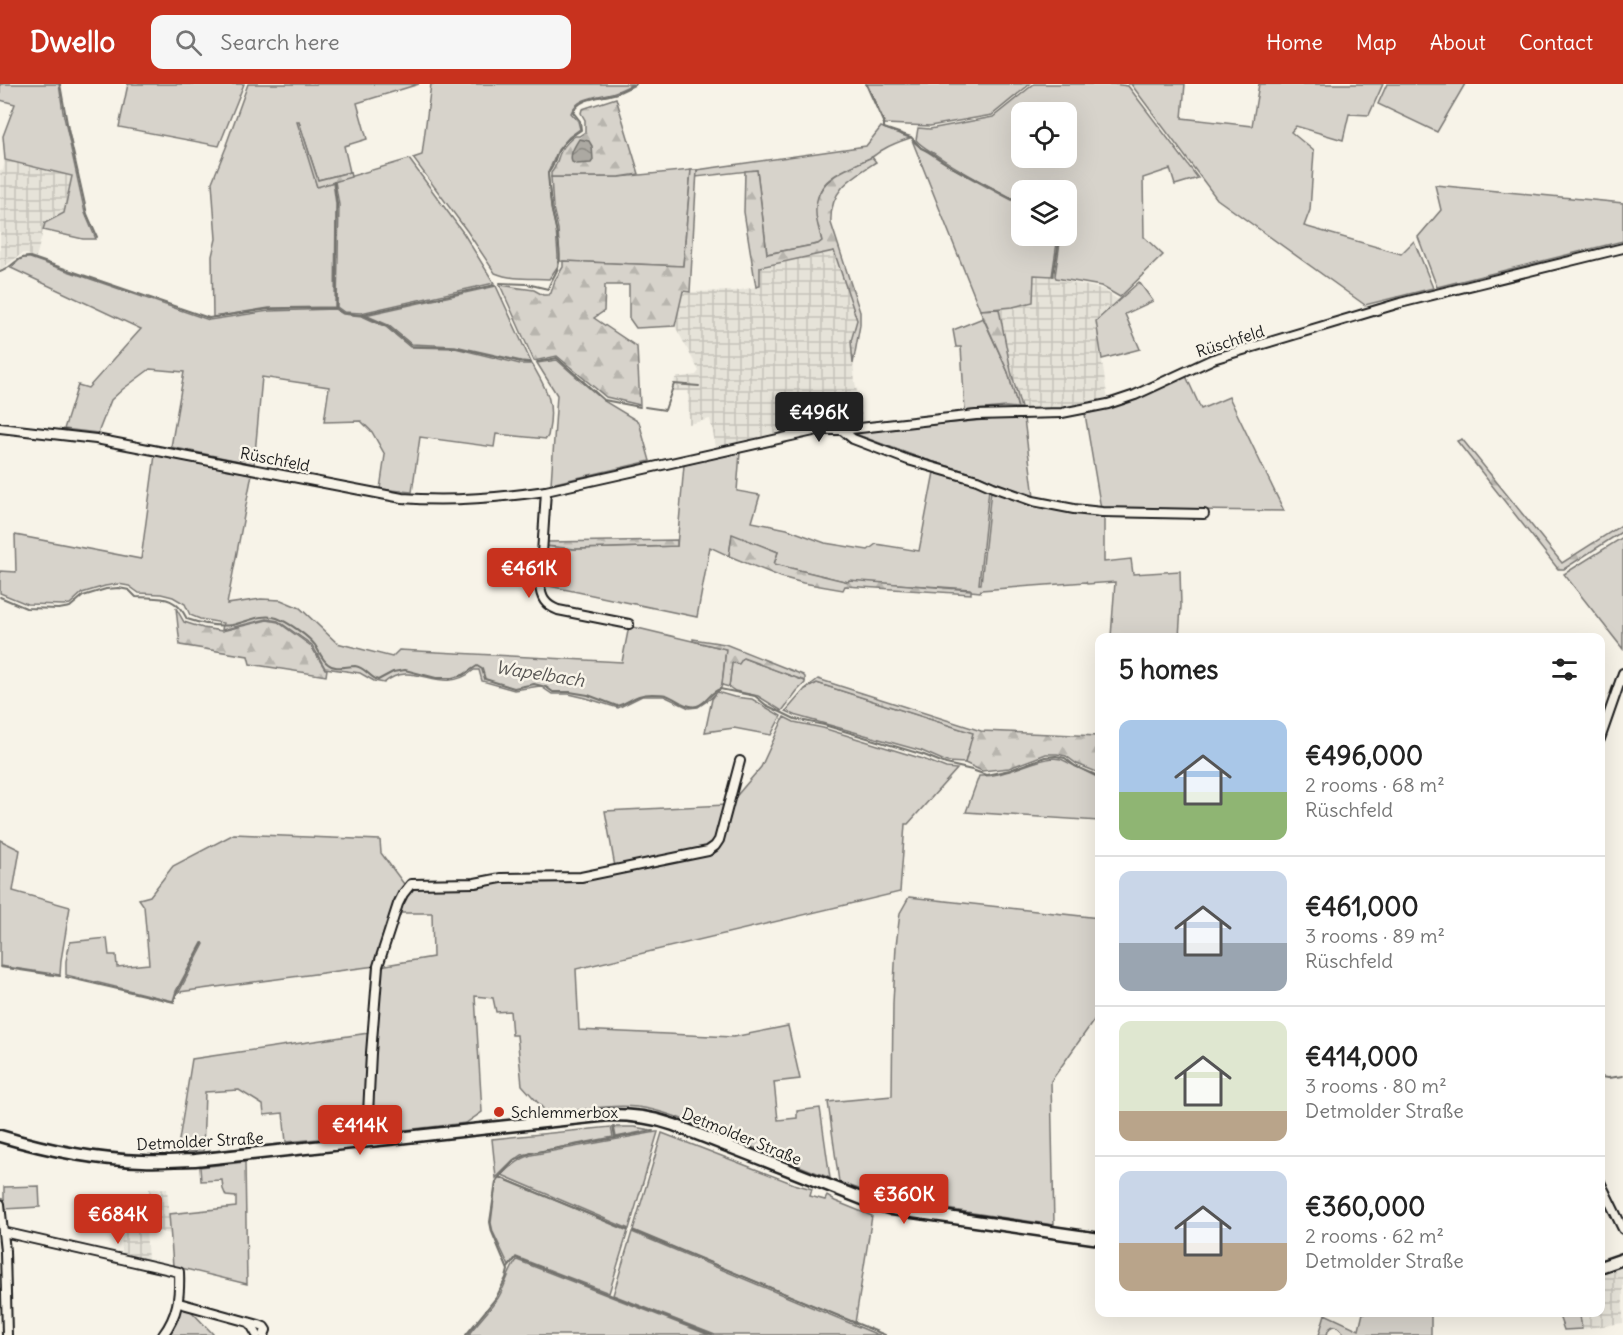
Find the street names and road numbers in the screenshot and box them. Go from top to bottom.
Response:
street label: Rüschfeld [1193,321,1267,361]
street label: Rüschfeld [239,442,311,476]
street label: Detmolder Straße [679,1103,805,1169]
street label: Detmolder Straße [136,1128,264,1154]

